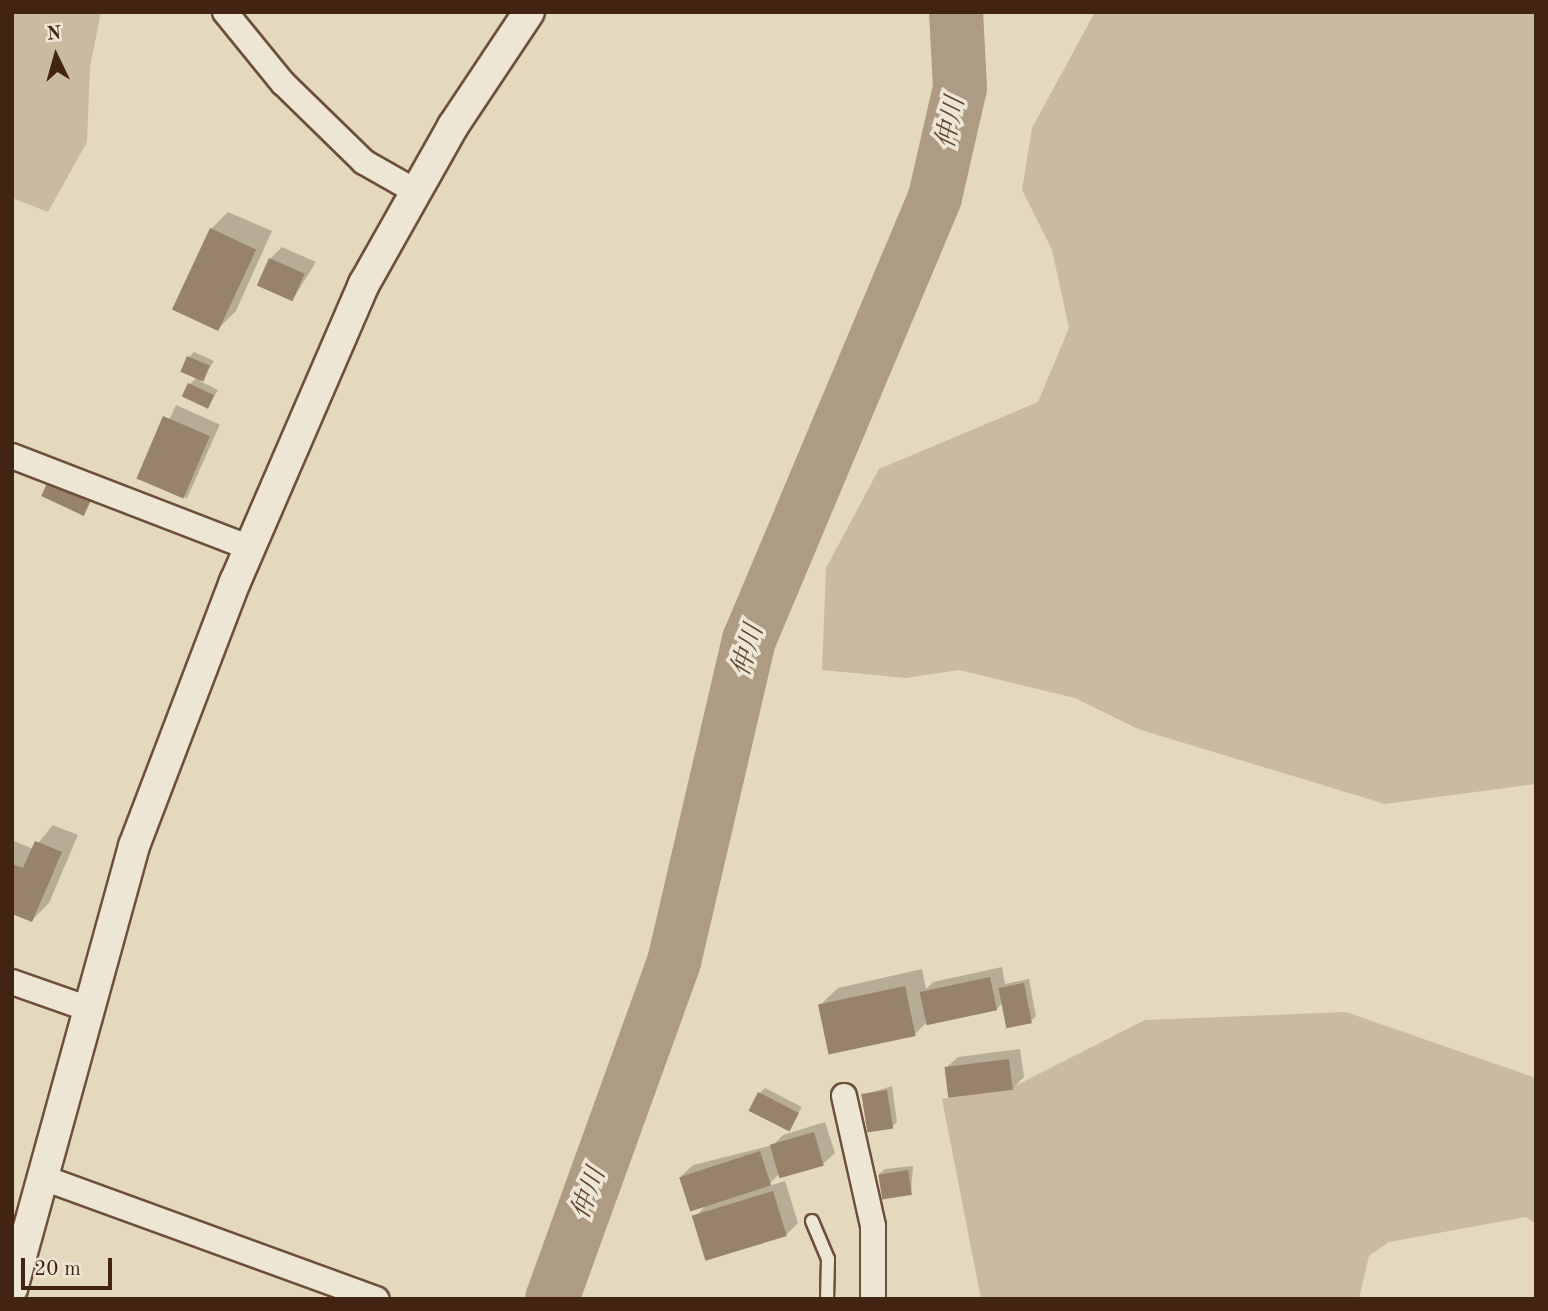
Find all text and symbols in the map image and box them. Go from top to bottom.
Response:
north arrow [21,21,91,91]
text: N [46,24,62,45]
water label: 仲川 [931,94,973,152]
water label: 仲川 [726,622,772,680]
water label: 仲川 [566,1164,614,1224]
scale bar [24,1244,116,1288]
text: 20 m [34,1259,81,1280]

